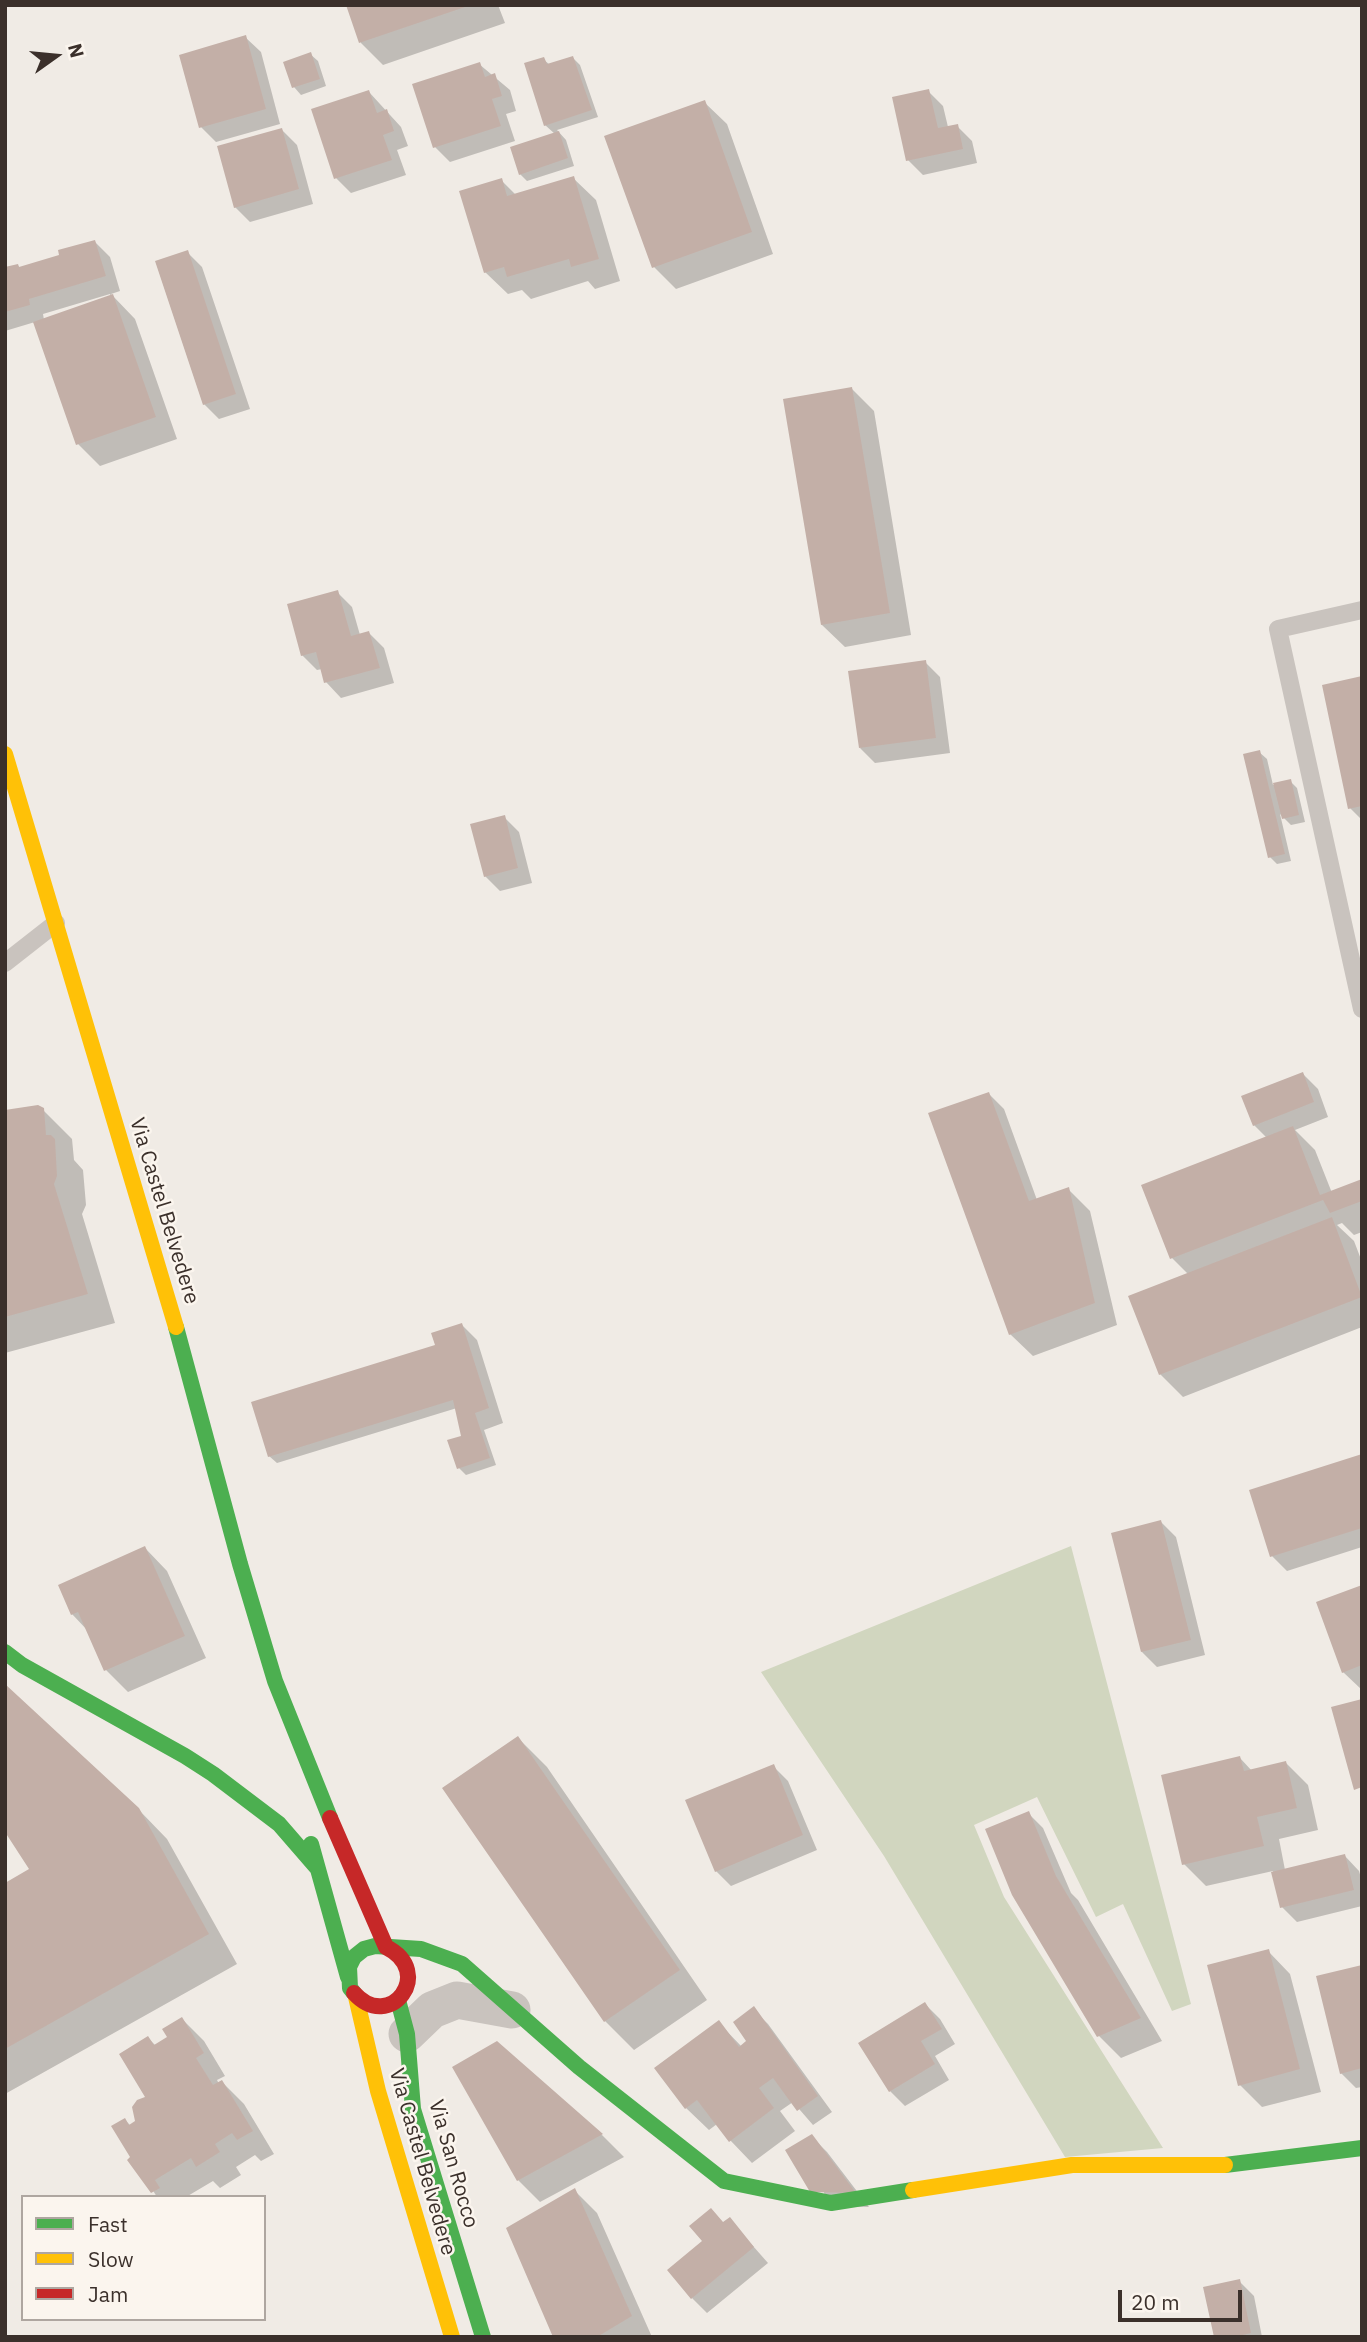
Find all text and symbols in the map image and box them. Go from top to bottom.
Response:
north arrow [21,21,91,91]
text: N [63,41,90,60]
street label: Via Castel Belvedere [124,1115,204,1307]
street label: Via Castel Belvedere [383,2066,461,2258]
street label: Via San Rocco [423,2097,483,2231]
legend [21,2195,266,2321]
text: Fast [88,2210,128,2238]
text: Slow [88,2245,134,2273]
scale bar [1122,2276,1246,2320]
text: Jam [88,2280,128,2308]
text: 20 m [1131,2288,1180,2316]

